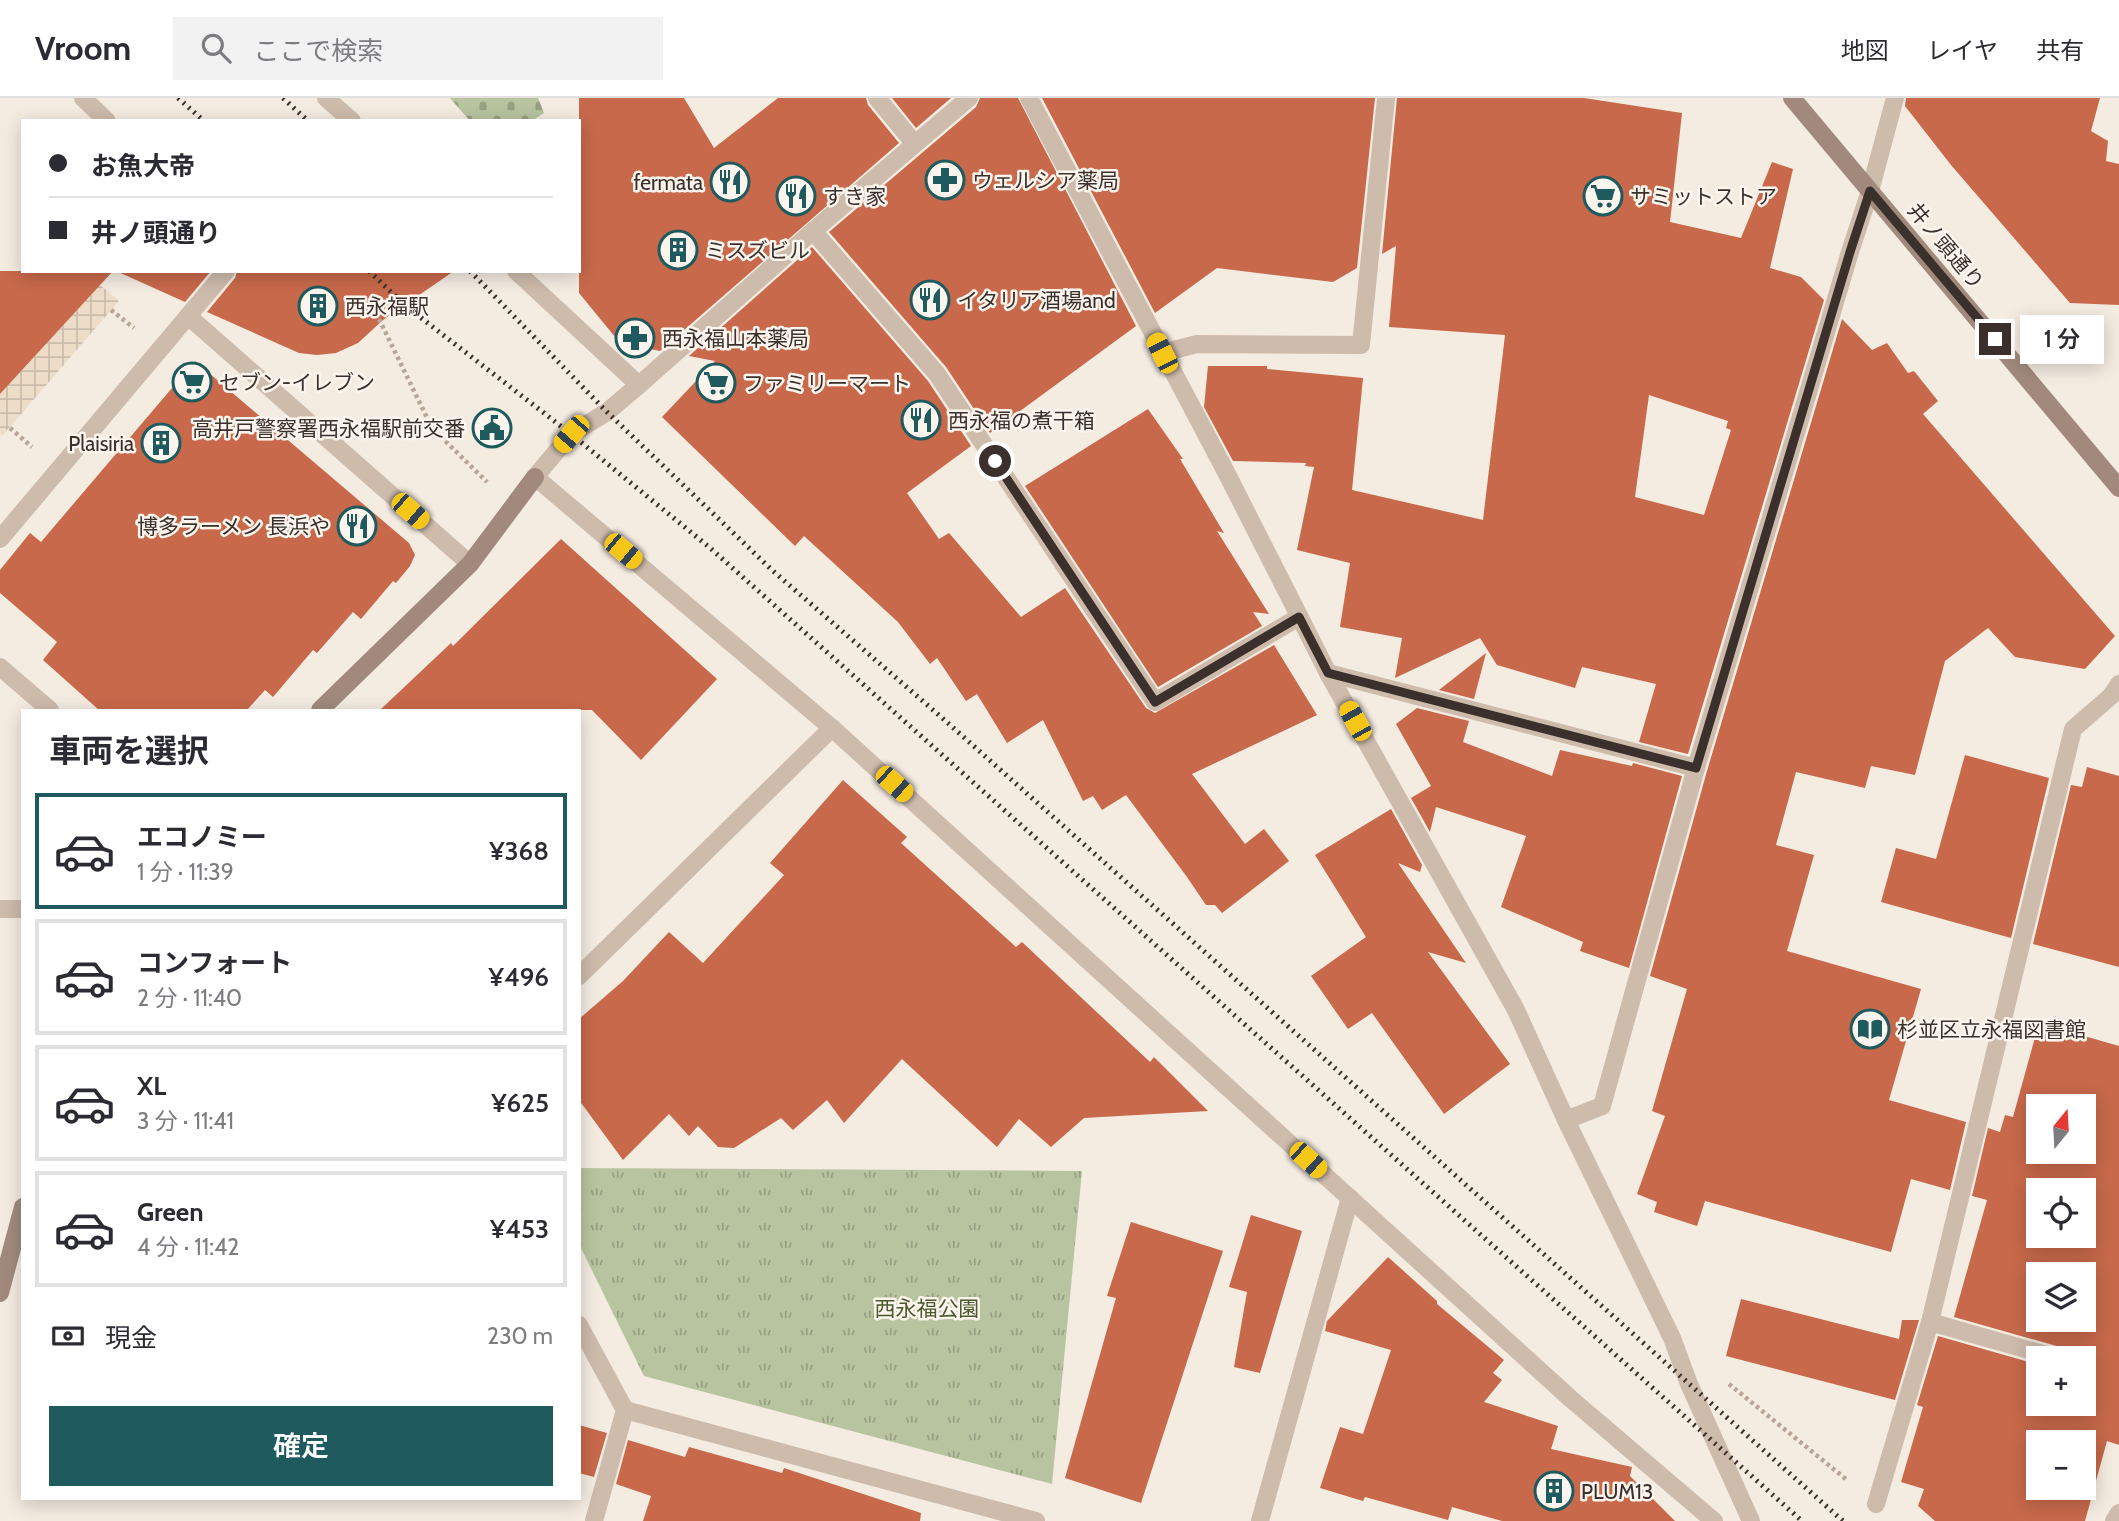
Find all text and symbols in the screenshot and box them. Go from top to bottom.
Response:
search box [173,17,663,80]
text: Vroom [35,28,131,68]
icon: search [197,29,235,67]
text: ここで検索 [253,35,383,67]
text: 地図 [1841,36,1889,65]
text: レイヤ [1927,36,1998,65]
text: 共有 [2036,36,2084,65]
text: お魚大帝 [91,150,195,182]
pharmacy icon: ウェルシア薬局 [924,159,966,201]
restaurant icon: fermata [709,161,751,203]
place label: ウェルシア薬局 [972,168,1119,193]
place label: fermata [633,170,703,195]
restaurant icon: すき家 [775,175,817,217]
supermarket icon: サミットストア [1582,175,1624,217]
place label: すき家 [823,184,886,209]
place label: サミットストア [1630,184,1777,209]
street label: 井ノ頭通り [1903,198,1989,294]
text: 井ノ頭通り [91,217,221,249]
building icon: ミスズビル [657,229,699,271]
place label: ミスズビル [705,238,810,263]
restaurant icon: イタリア酒場and [909,279,951,321]
building icon: 西永福駅 [297,285,339,327]
place label: イタリア酒場and [957,288,1116,313]
place label: 西永福駅 [345,294,429,319]
callout: 1 分 [2020,314,2104,364]
pharmacy icon: 西永福山本薬局 [614,317,656,359]
route end [1979,323,2011,355]
text: 1 分 [2044,325,2080,353]
place label: 西永福山本薬局 [662,326,809,351]
car [1144,330,1181,376]
supermarket icon: セブン-イレブン [171,361,213,403]
supermarket icon: ファミリーマート [695,362,737,404]
place label: セブン-イレブン [219,370,375,395]
place label: ファミリーマート [743,371,911,396]
restaurant icon: 西永福の煮干箱 [900,399,942,441]
public building icon: 高井戸警察署西永福駅前交番 [471,407,513,449]
place label: 西永福の煮干箱 [948,408,1095,433]
car [550,411,593,457]
place label: 高井戸警察署西永福駅前交番 [192,416,465,441]
building icon: Plaisiria [140,422,182,464]
place label: Plaisiria [68,431,134,456]
route start [979,445,1011,477]
car [388,489,433,533]
restaurant icon: 博多ラーメン 長浜や [336,505,378,547]
place label: 博多ラーメン 長浜や [137,514,330,539]
car [601,529,646,573]
car [1336,698,1375,744]
text: 車両を選択 [49,731,209,770]
car [872,762,917,806]
icon: car [53,820,116,883]
text: エコノミー [137,821,267,853]
text: ¥368 [489,835,549,867]
text: 1 分 · 11:39 [137,858,234,886]
icon: car [53,946,116,1009]
text: コンフォート [137,947,292,979]
text: ¥496 [489,961,549,993]
text: 2 分 · 11:40 [137,984,242,1012]
library icon: 杉並区立永福図書館 [1849,1008,1891,1050]
place label: 杉並区立永福図書館 [1897,1017,2086,1042]
text: XL [137,1070,166,1102]
icon: car [53,1072,116,1135]
text: ¥625 [491,1087,549,1119]
north arrow [2026,1094,2096,1164]
map controls [2026,1094,2096,1500]
text: 3 分 · 11:41 [137,1107,234,1135]
car [1286,1138,1331,1182]
button: locate [2026,1178,2096,1248]
text: Green [137,1196,204,1228]
icon: car [53,1198,116,1261]
text: ¥453 [490,1213,549,1245]
text: 4 分 · 11:42 [137,1233,239,1261]
button: layers [2026,1262,2096,1332]
park label: 西永福公園 [875,1296,980,1321]
icon: cash [49,1317,87,1355]
text: 現金 [105,1322,157,1354]
text: 230 m [487,1322,553,1350]
button: + [2026,1346,2096,1416]
button: 確定 [49,1406,553,1486]
button: − [2026,1430,2096,1500]
building icon: PLUM13 [1533,1470,1575,1512]
place label: PLUM13 [1581,1479,1653,1504]

